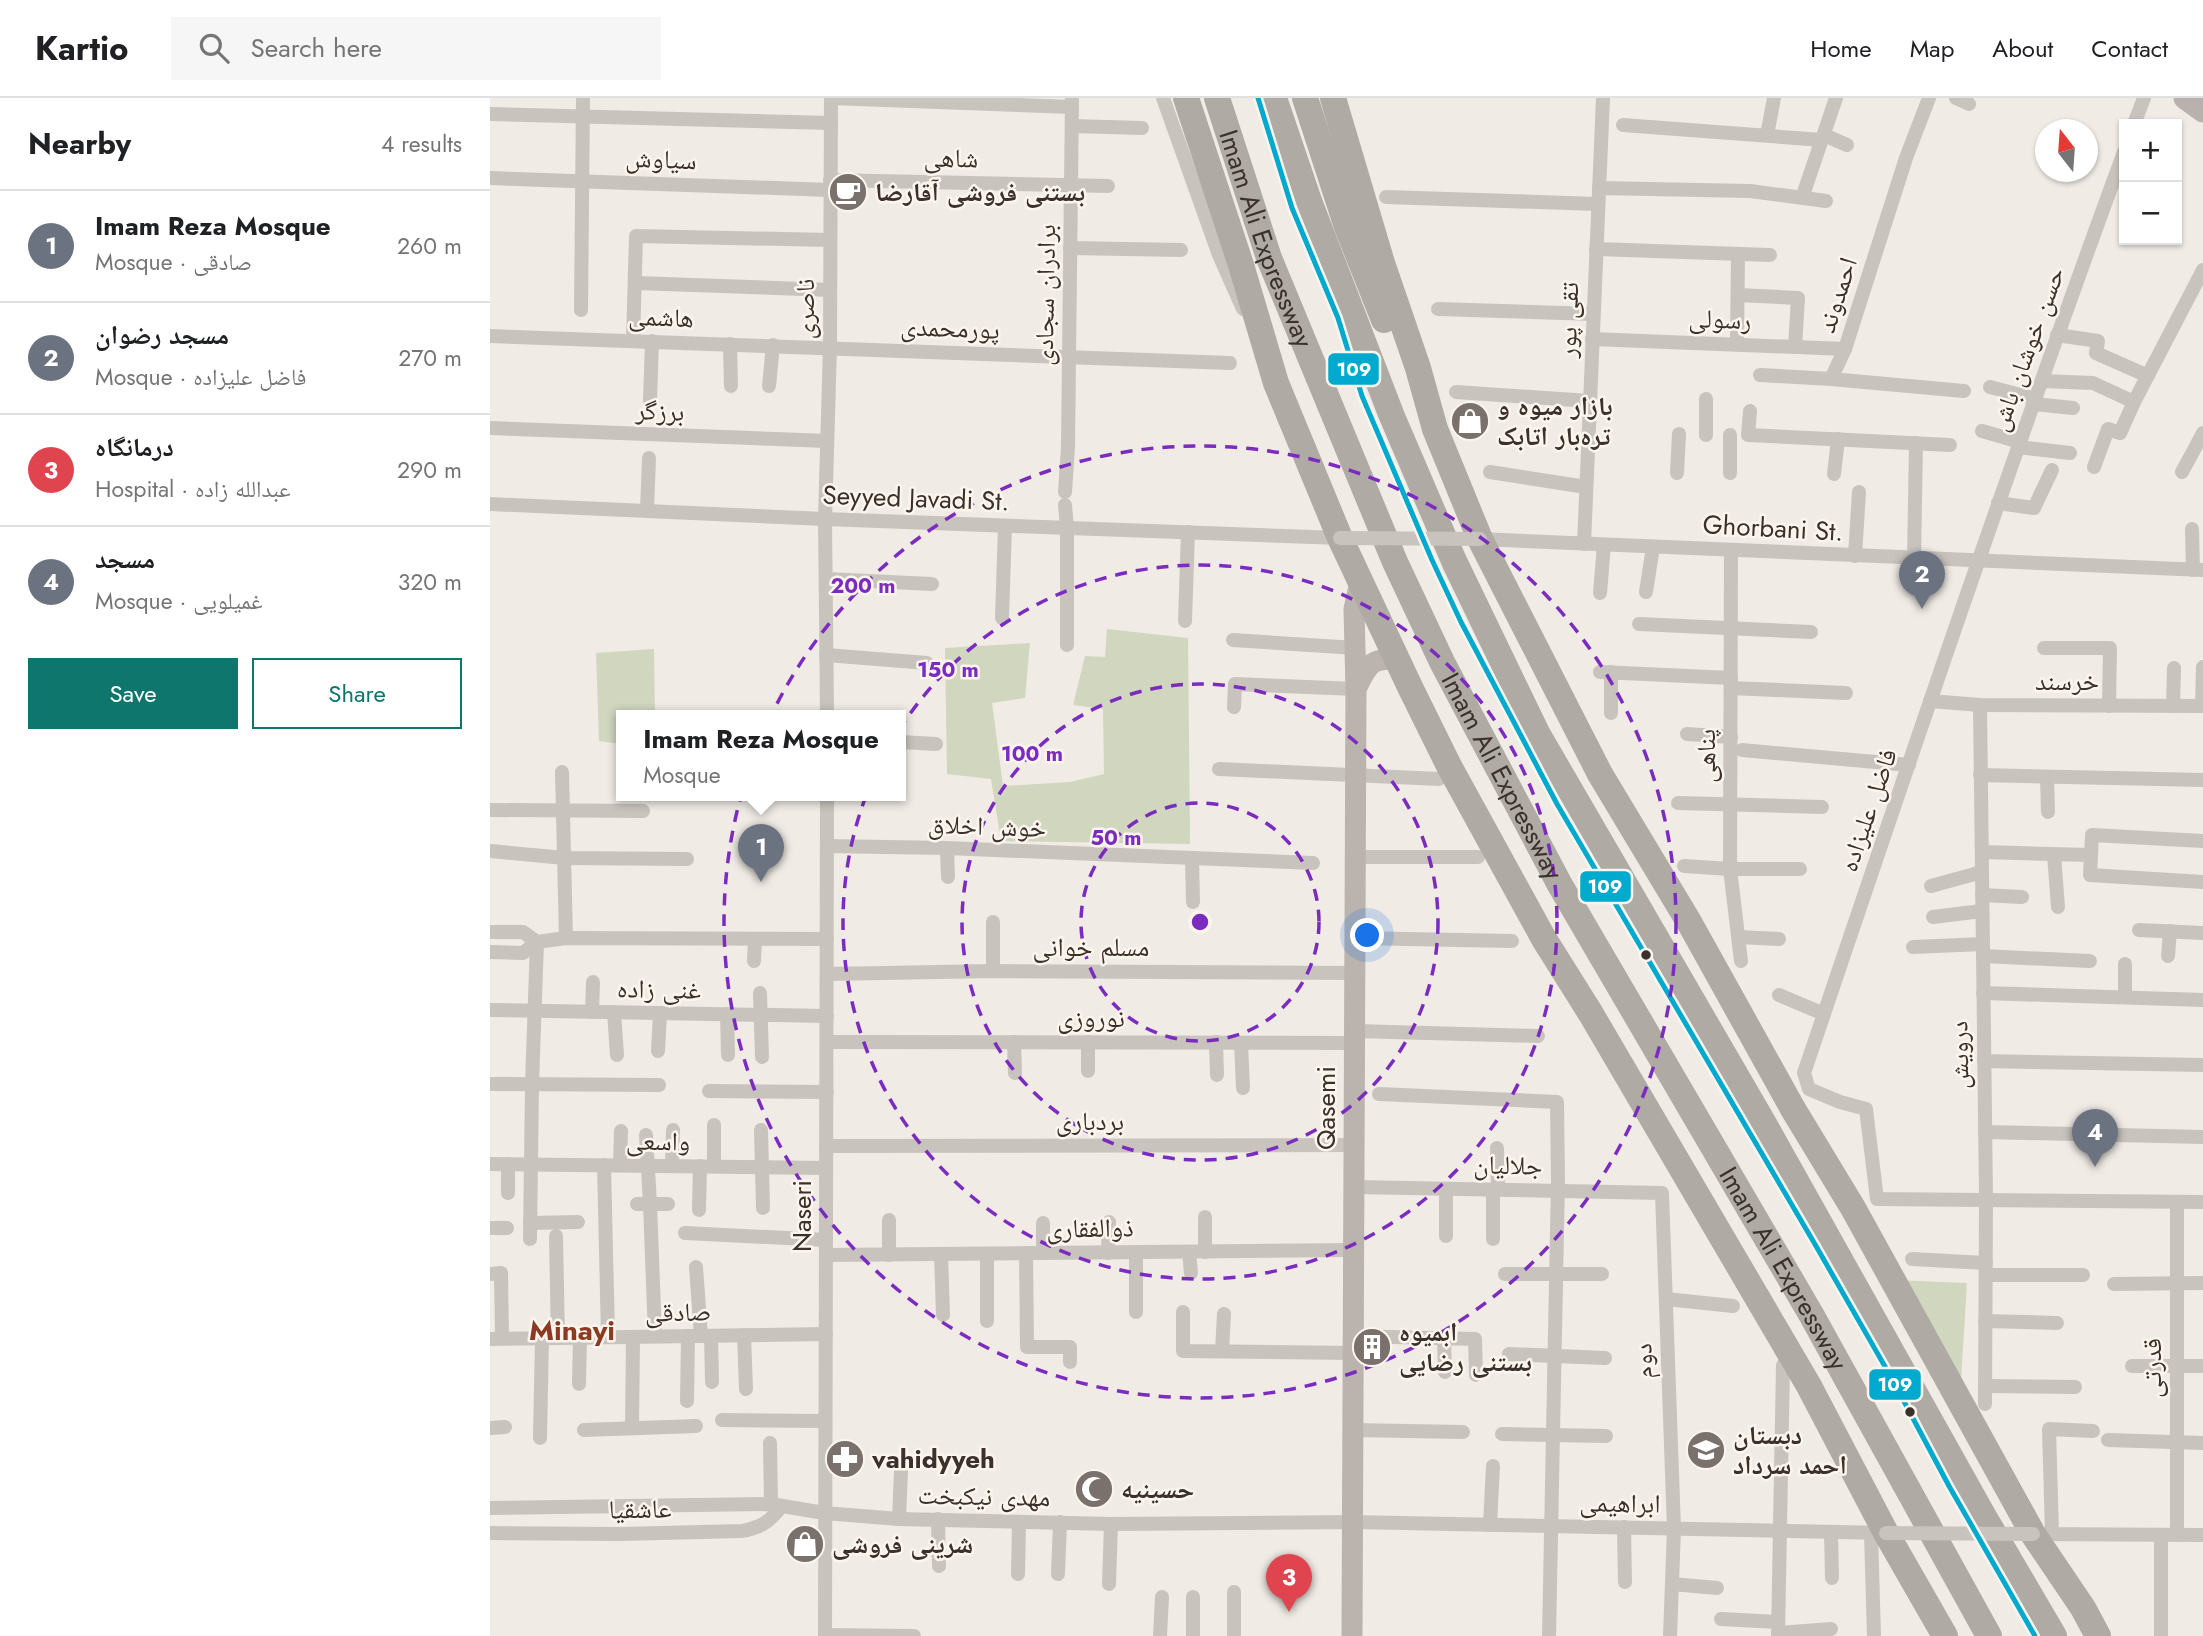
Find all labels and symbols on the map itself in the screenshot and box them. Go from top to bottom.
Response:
north arrow [2035,119,2098,182]
street label: Imam Ali Expressway [1210,125,1323,354]
street label: سیاوش [625,139,697,179]
street label: شاهی [923,139,979,177]
cafe icon: بستنی فروشی آقارضا [827,171,869,213]
place label: بستنی فروشی آقارضا [875,173,1085,211]
street label: برادران سجادی [1025,224,1065,366]
street label: احمدوند [1807,252,1867,338]
street label: حسن خوشان باش [1980,262,2074,436]
street label: ناصری [786,279,824,339]
street label: تقی پور [1548,281,1588,360]
street label: هاشمی [628,297,694,337]
street label: رسولی [1688,299,1752,339]
street label: پورمحمدی [900,307,1000,349]
line badge: 109 [1327,352,1380,386]
text: 109 [1337,356,1371,383]
place label: بازار میوه و تره‌بار اتابک [1497,387,1613,455]
street label: برزگر [634,391,685,431]
shop icon: بازار میوه و تره‌بار اتابک [1449,400,1491,442]
street label: Seyyed Javadi St. [822,476,1010,520]
street label: Ghorbani St. [1702,505,1844,551]
pin: 2 [1899,551,1945,609]
text: 200 m [830,571,896,601]
text: 150 m [917,655,979,685]
street label: خرسند [2035,662,2099,700]
street label: Imam Ali Expressway [1432,666,1573,887]
street label: پناهی [1687,729,1725,783]
text: 100 m [1001,739,1063,769]
street label: فاضل علیزاده [1829,743,1907,877]
street label: خوش اخلاق [927,805,1047,847]
text: 50 m [1091,823,1141,853]
pin: 1 [738,824,784,882]
line badge: 109 [1579,870,1632,903]
text: 109 [1588,873,1622,900]
centre of rings [1188,910,1212,934]
your location [1350,918,1384,952]
street label: مسلم خوانی [1033,928,1149,966]
unlabelled marker [1639,948,1653,962]
street label: غنی زاده [617,969,701,1009]
street label: نوروزی [1057,999,1125,1037]
street label: درویش [1939,1021,1979,1089]
street label: Qasemi [1307,1066,1345,1150]
street label: بردباری [1056,1102,1124,1140]
pin: 4 [2072,1109,2118,1167]
street label: واسعی [626,1121,690,1161]
street label: جلالیان [1473,1145,1543,1185]
street label: Imam Ali Expressway [1710,1160,1858,1378]
street label: Naseri [783,1180,821,1252]
street label: ذوالفقاری [1046,1208,1134,1248]
street label: صادقی [644,1292,712,1332]
district label: Minayi [529,1310,615,1351]
place label: ابمیوه بستنی رضایی [1399,1313,1532,1381]
building icon: ابمیوه بستنی رضایی [1351,1326,1393,1368]
street label: قدرتی [2133,1338,2171,1398]
street label: دوم [1623,1343,1663,1379]
line badge: 109 [1868,1368,1922,1401]
text: 109 [1878,1371,1912,1398]
unlabelled marker [1903,1405,1917,1419]
place label: دبستان احمد سرداد [1733,1416,1847,1484]
school or university icon: دبستان احمد سرداد [1685,1429,1727,1471]
pharmacy icon: vahidyyeh [824,1438,866,1480]
place label: vahidyyeh [871,1440,995,1478]
mosque icon: حسینیه [1073,1468,1115,1510]
place label: حسینیه [1121,1470,1194,1508]
street label: مهدی نیکبخت [917,1476,1051,1516]
street label: ابراهیمی [1579,1483,1661,1523]
street label: عاشقیا [608,1489,672,1529]
shop icon: شرینی فروشی [784,1523,826,1565]
place label: شرینی فروشی [832,1525,973,1563]
pin: 3 [1266,1554,1312,1612]

